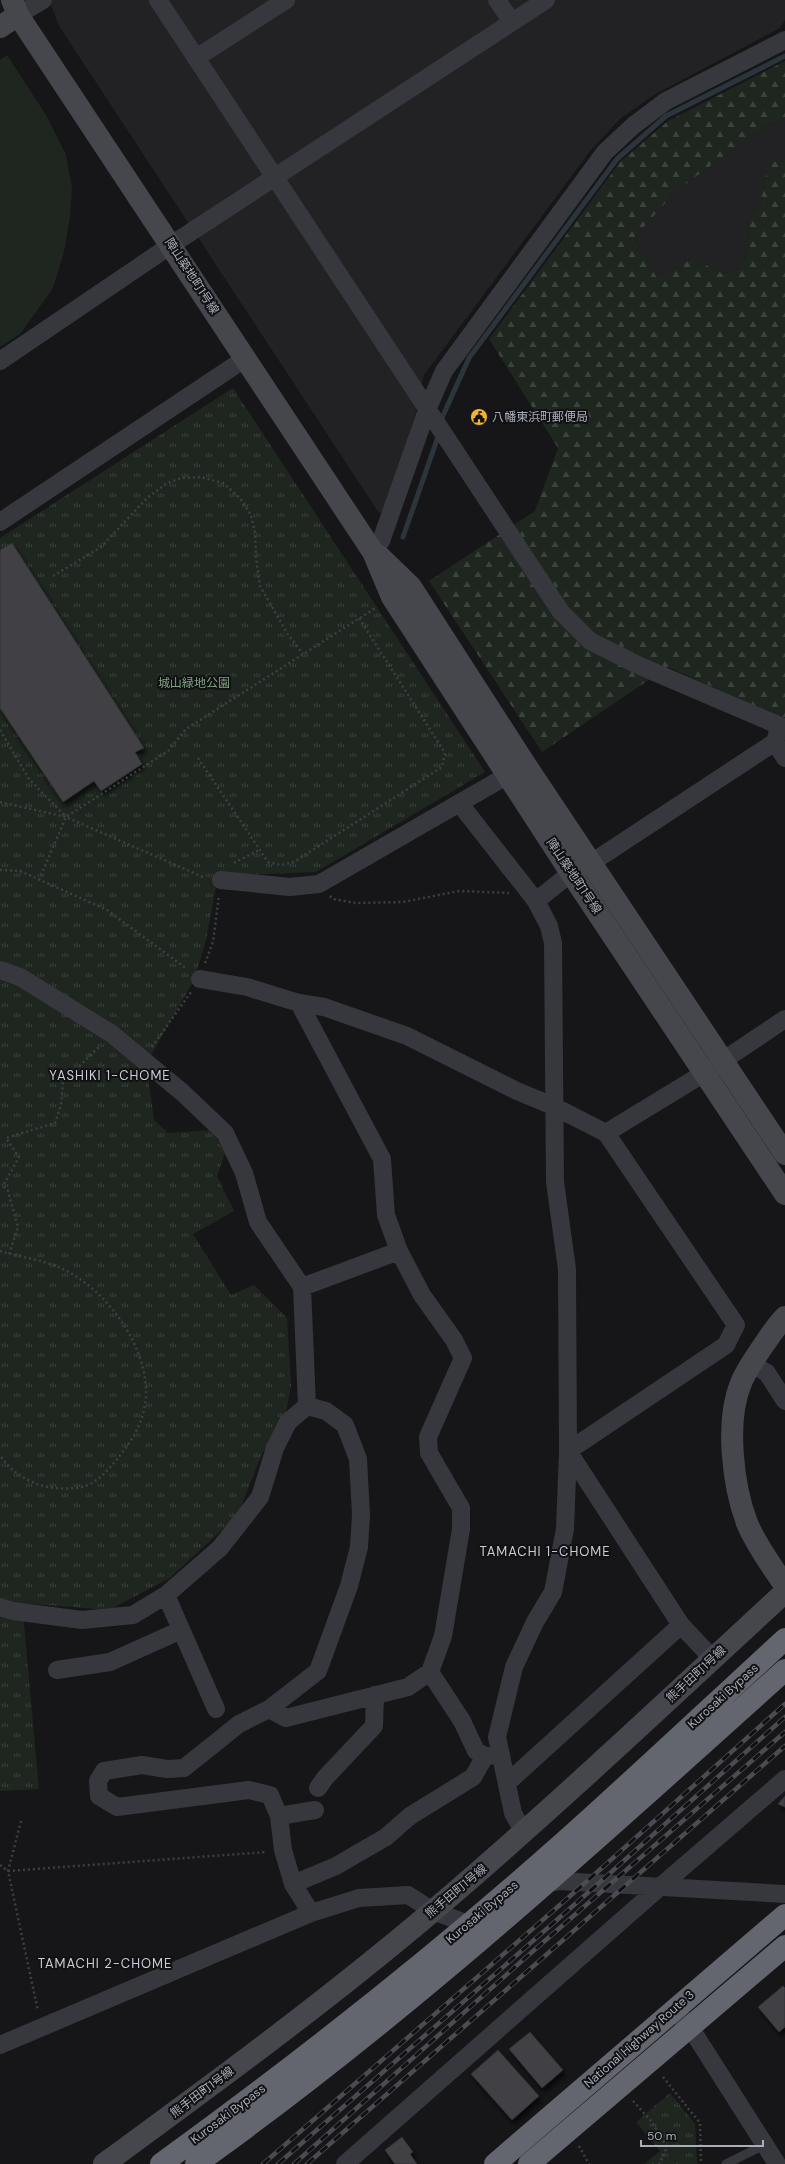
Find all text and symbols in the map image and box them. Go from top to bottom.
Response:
street label: 陣山築地町1号線 [161,235,223,317]
public building icon: 八幡東浜町郵便局 [469,407,489,427]
place label: 八幡東浜町郵便局 [492,409,588,425]
park label: 城山緑地公園 [158,675,230,691]
street label: 陣山築地町1号線 [543,835,605,917]
district label: YASHIKI 1-CHOME [49,1067,171,1084]
district label: TAMACHI 1-CHOME [479,1543,611,1560]
street label: 熊手田町1号線 [663,1642,729,1706]
street label: Kurosaki Bypass [684,1660,762,1732]
street label: 熊手田町1号線 [422,1861,490,1921]
street label: Kurosaki Bypass [443,1877,521,1947]
district label: TAMACHI 2-CHOME [38,1955,172,1972]
street label: National Highway Route 3 [581,1987,697,2091]
street label: 熊手田町1号線 [167,2063,237,2121]
street label: Kurosaki Bypass [187,2081,269,2147]
scale bar [641,2122,763,2148]
text: 50 m [647,2128,676,2144]

